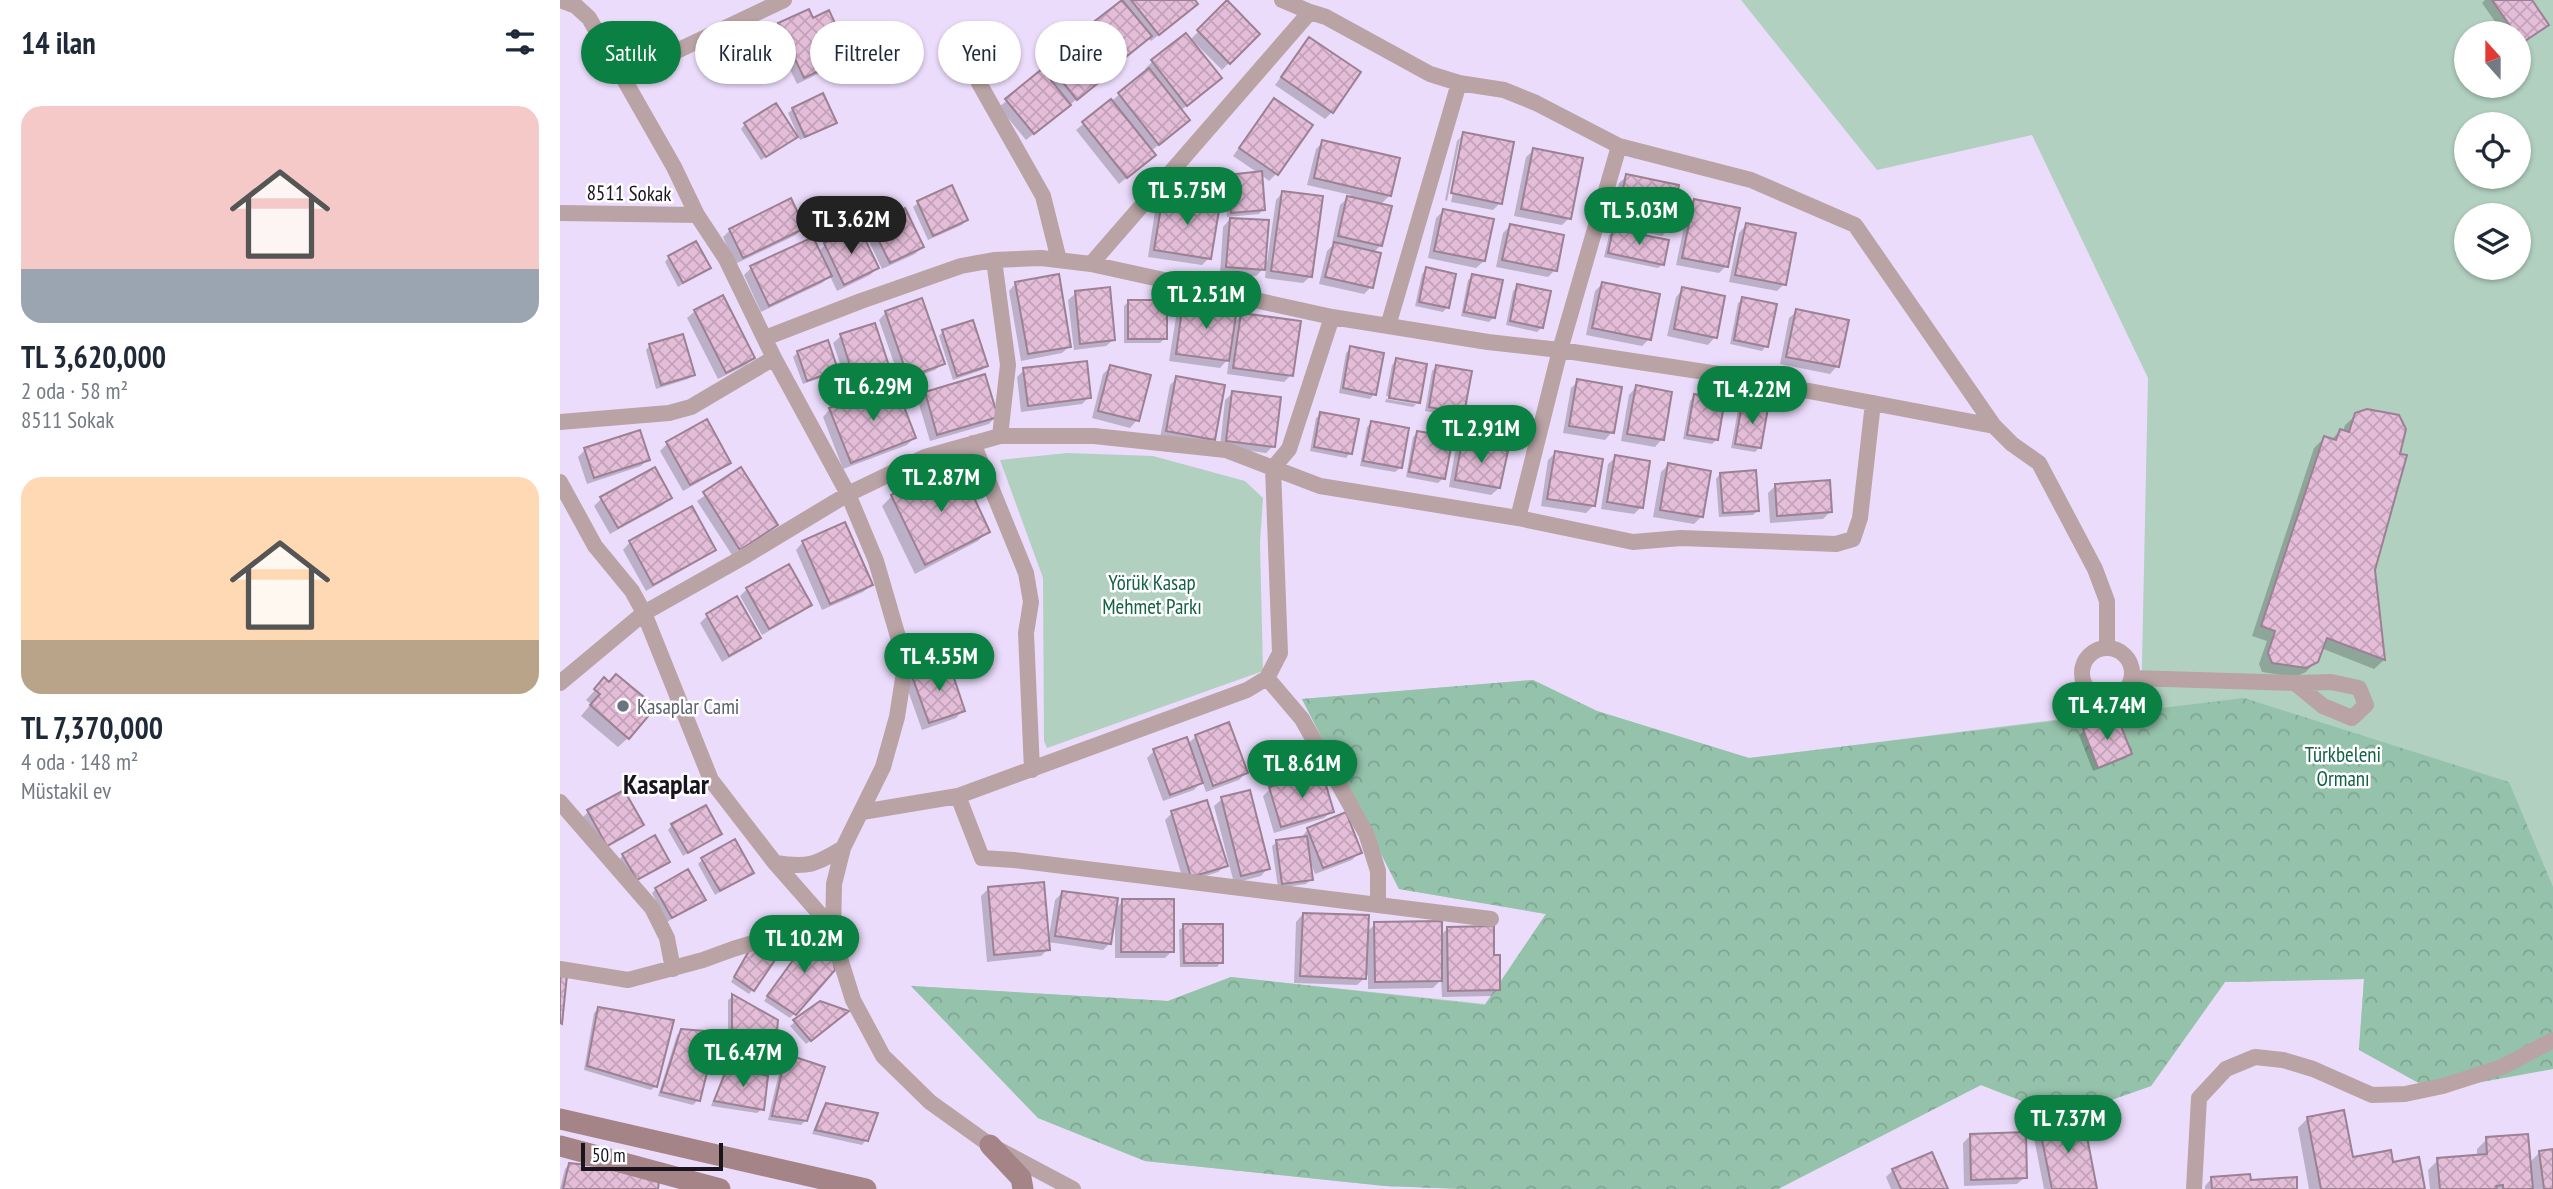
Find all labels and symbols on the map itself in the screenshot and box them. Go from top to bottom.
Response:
north arrow [2454,21,2530,98]
pin: TL 5.75M [1115,168,1259,227]
street label: 8511 Sokak [586,179,672,207]
pin: TL 5.03M [1567,188,1711,247]
pin: TL 3.62M [779,196,923,256]
pin: TL 2.51M [1134,272,1278,331]
pin: TL 6.29M [801,364,945,423]
pin: TL 4.22M [1680,366,1824,426]
pin: TL 2.91M [1409,406,1553,465]
pin: TL 2.87M [869,454,1013,514]
park label: Yörük Kasap Mehmet Parkı [1102,569,1202,620]
pin: TL 4.55M [867,634,1011,693]
pin: TL 4.74M [2035,682,2179,742]
place label: Kasaplar Cami [637,693,739,720]
marker: Kasaplar Cami [615,698,631,714]
pin: TL 8.61M [1230,740,1374,800]
park label: Türkbeleni Ormanı [2305,741,2381,792]
district label: Kasaplar [623,765,710,802]
pin: TL 10.2M [732,916,876,975]
pin: TL 6.47M [671,1030,815,1089]
pin: TL 7.37M [1996,1096,2140,1155]
scale bar [581,1140,723,1172]

